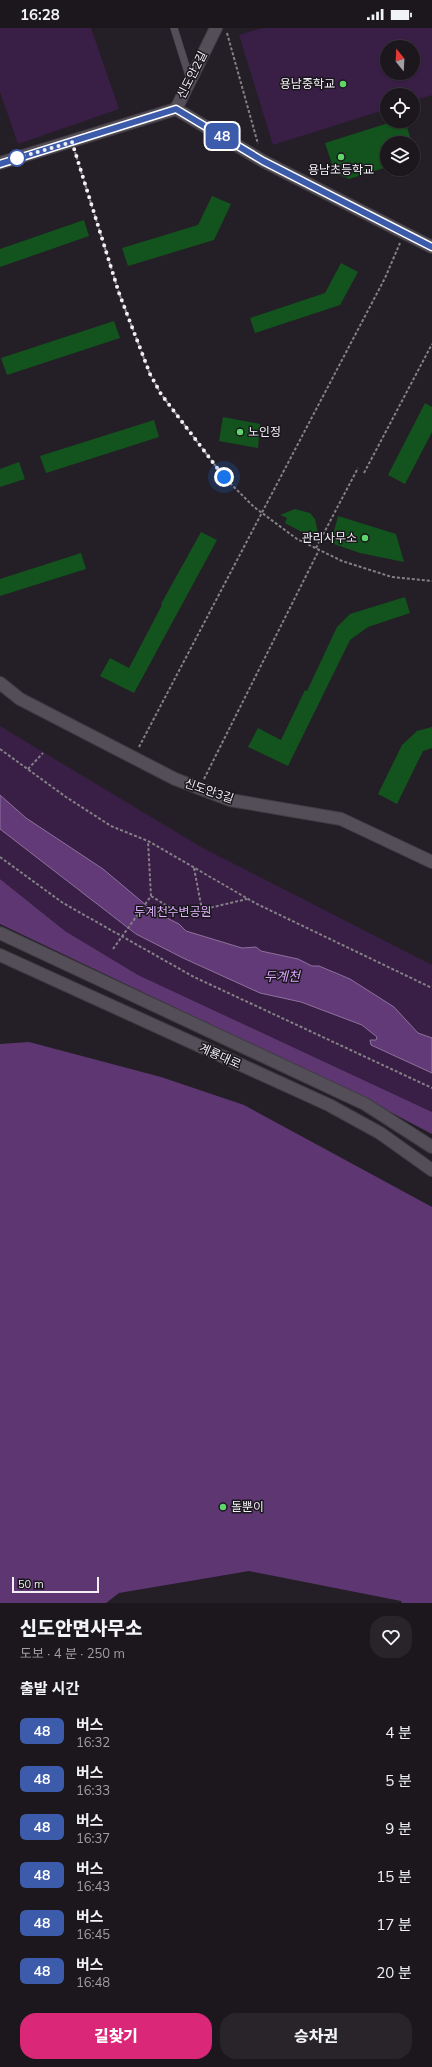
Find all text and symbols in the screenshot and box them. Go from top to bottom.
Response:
text: 16:28 [20,5,60,24]
north arrow [380,40,420,80]
map controls [380,40,420,176]
street label: 신도안2길 [173,48,210,101]
place label: 용남중학교 [280,76,335,91]
marker: 용남중학교 [338,79,348,89]
button: locate [380,88,420,128]
line badge: 48 [204,123,240,149]
text: 48 [214,127,230,145]
button: layers [380,136,420,176]
unlabelled marker [8,149,26,167]
marker: 용남초등학교 [336,152,346,162]
place label: 용남초등학교 [308,162,374,177]
place label: 노인정 [248,424,281,439]
marker: 노인정 [235,427,245,437]
your location [214,467,234,487]
place label: 관리사무소 [302,530,357,545]
marker: 관리사무소 [360,533,370,543]
street label: 신도안3길 [182,775,236,806]
park label: 두계천수변공원 [134,904,212,919]
water label: 두계천 [264,968,301,984]
street label: 계룡대로 [197,1040,243,1071]
place label: 돌뿐이 [231,1499,264,1514]
marker: 돌뿐이 [218,1502,228,1512]
scale bar [12,1575,99,1594]
text: 50 m [18,1577,44,1591]
text: 신도안면사무소 [20,1616,142,1640]
button: heart [370,1616,412,1658]
text: 도보 · 4 분 · 250 m [20,1645,125,1661]
text: 출발 시간 [20,1679,79,1698]
text: 버스 [76,1715,104,1734]
text: 48 [34,1722,50,1740]
text: 4 분 [385,1723,412,1742]
text: 16:32 [76,1734,110,1750]
text: 버스 [76,1763,104,1782]
text: 48 [34,1770,50,1788]
text: 5 분 [385,1771,412,1790]
text: 16:33 [76,1782,110,1798]
text: 버스 [76,1811,104,1830]
text: 48 [34,1818,50,1836]
text: 9 분 [385,1819,412,1838]
text: 16:37 [76,1830,110,1846]
text: 버스 [76,1859,104,1878]
text: 48 [34,1866,50,1884]
text: 15 분 [376,1867,412,1886]
text: 16:43 [76,1878,110,1894]
text: 버스 [76,1907,104,1926]
text: 48 [34,1914,50,1932]
text: 17 분 [376,1915,412,1934]
text: 16:45 [76,1926,110,1942]
text: 버스 [76,1955,104,1974]
text: 48 [34,1962,50,1980]
text: 20 분 [376,1963,412,1982]
text: 16:48 [76,1974,110,1990]
button: 길찾기 [20,2013,212,2059]
button: 승차권 [220,2013,412,2059]

